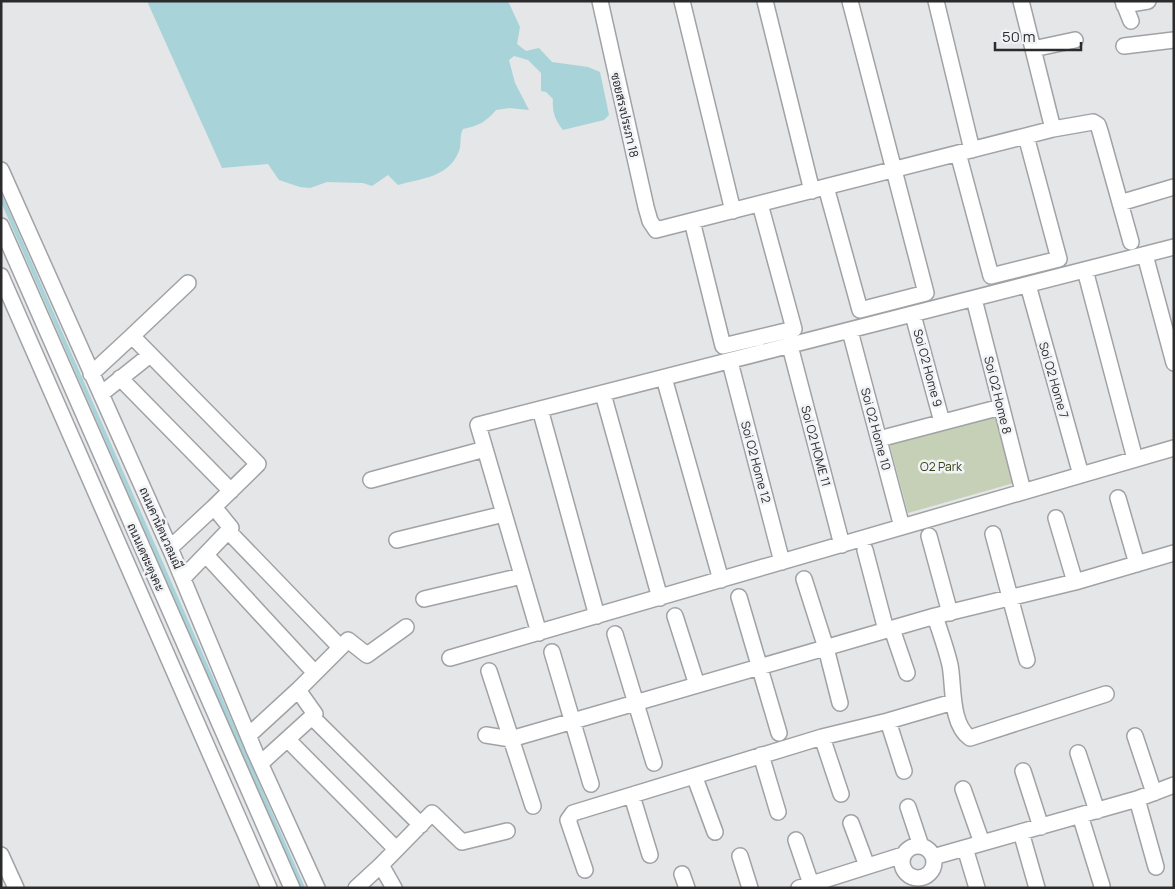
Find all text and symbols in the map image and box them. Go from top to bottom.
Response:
scale bar [995,20,1081,52]
text: 50 m [1002,26,1036,47]
street label: ซอยสรงประภา 18 [607,71,643,159]
street label: Soi O2 Home 9 [909,327,947,409]
street label: Soi O2 Home 7 [1035,340,1073,420]
street label: Soi O2 Home 8 [980,354,1016,436]
street label: Soi O2 Home 10 [857,386,895,472]
street label: Soi O2 HOME 11 [797,404,835,488]
street label: Soi O2 Home 12 [737,419,775,505]
park label: O2 Park [920,458,963,475]
street label: ถนนคานิตนวลมณี [135,484,187,572]
street label: ถนนเดชะตุงคะ [122,520,169,594]

